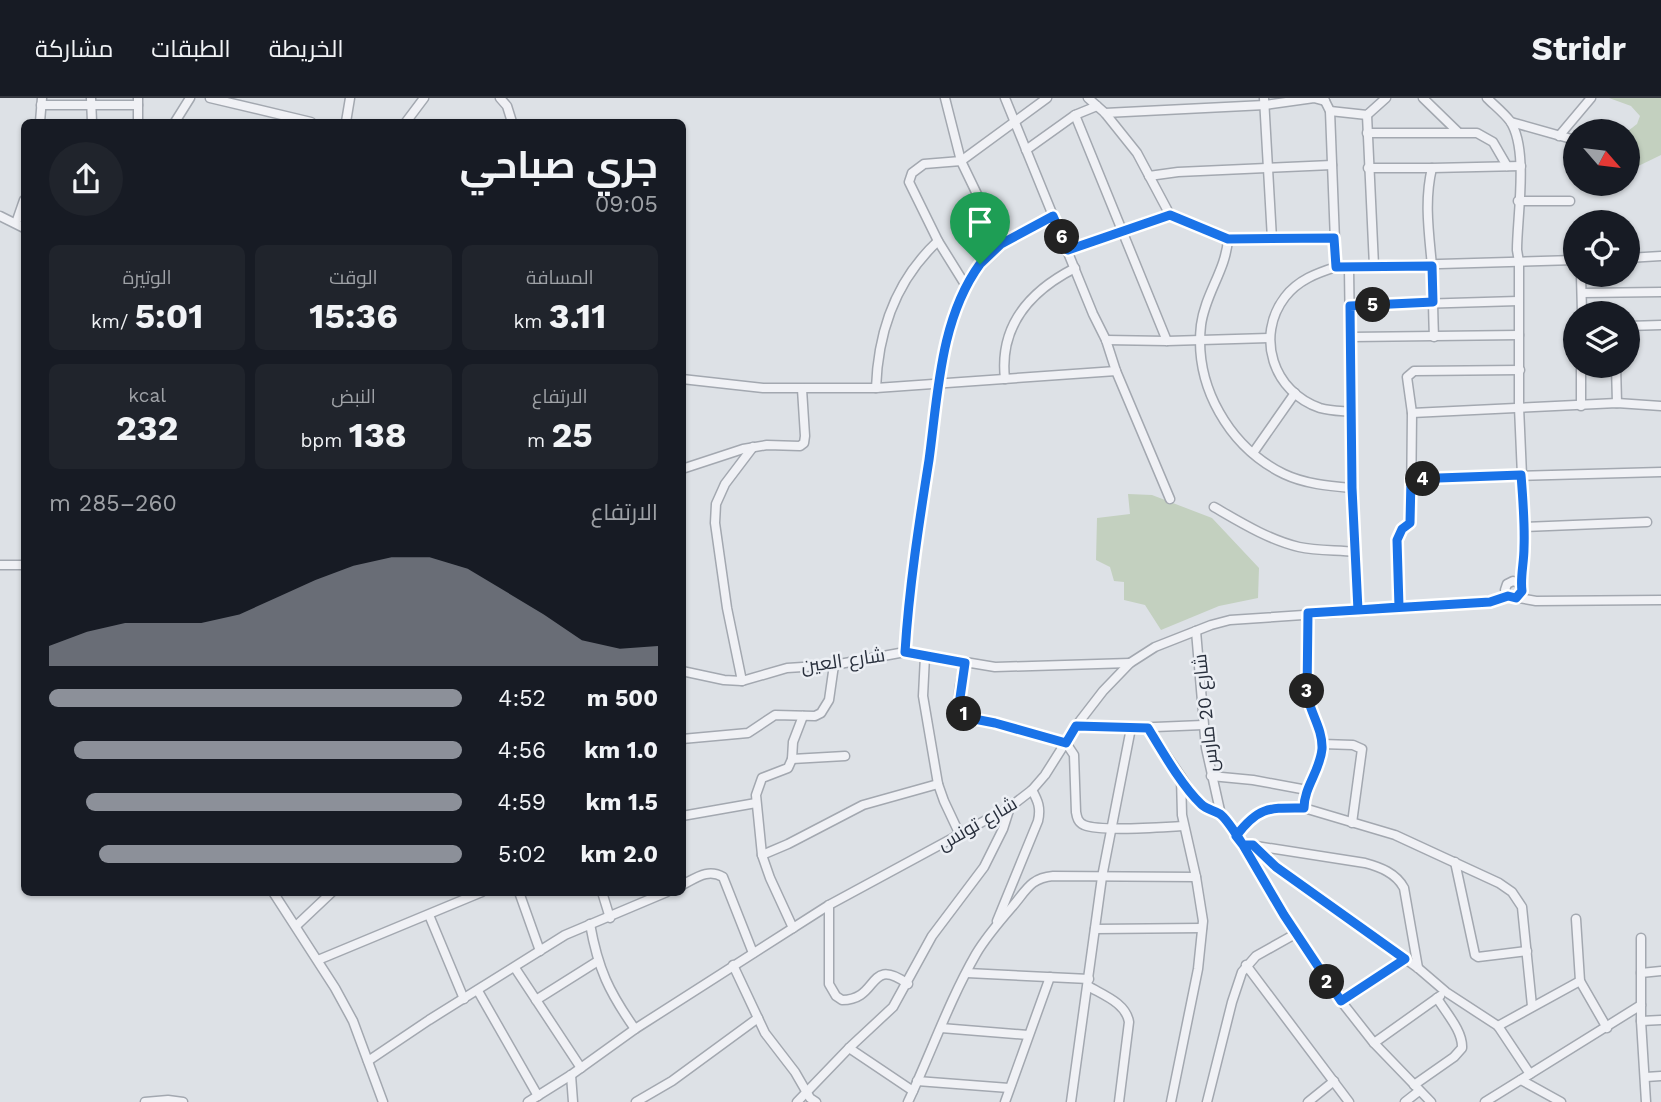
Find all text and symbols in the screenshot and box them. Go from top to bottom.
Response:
text: Stridr [1532,29,1626,68]
text: مشاركة [35,35,113,63]
text: الطبقات [151,35,231,63]
text: الخريطة [269,35,344,63]
north arrow [1563,119,1640,196]
map controls [1563,119,1640,378]
button: share [49,142,123,216]
text: جري صباحي [460,143,658,187]
text: 09:05 [595,191,658,218]
pin [950,192,1010,264]
icon: arrive [961,203,999,241]
button: locate [1563,210,1640,287]
pin: 6 [1044,220,1080,254]
text: 6 [1056,225,1067,248]
text: الوتيرة [123,266,172,289]
text: الوقت [329,266,378,289]
text: المسافة [526,266,594,289]
pin: 5 [1356,288,1390,322]
text: 5 [1367,293,1378,316]
text: 5:01 [135,295,203,337]
text: 15:36 [309,295,398,337]
text: 3.11 [549,295,606,337]
button: layers [1563,301,1640,378]
text: /km [91,310,135,333]
text: km [513,310,549,333]
text: kcal [128,384,166,407]
text: النبض [331,385,376,408]
text: الارتفاع [532,385,588,408]
text: 232 [116,407,178,449]
text: 138 [349,414,407,456]
text: 25 [552,414,593,456]
text: bpm [300,429,349,452]
text: m [527,429,552,452]
pin: 4 [1406,462,1440,496]
text: 4 [1416,467,1429,490]
text: 260–285 m [49,490,177,517]
text: الارتفاع [591,499,658,526]
street label: شارع العين [800,643,887,680]
street label: شارع 20 مارس [1188,653,1225,773]
pin: 3 [1290,674,1324,708]
text: 3 [1301,679,1312,702]
text: 4:52 [498,685,546,712]
text: 500 m [587,685,658,712]
pin: 1 [946,696,982,732]
text: 1 [959,702,968,725]
text: 4:56 [498,737,546,764]
text: 1.0 km [584,737,658,764]
text: 4:59 [498,789,546,816]
text: 1.5 km [585,789,658,816]
street label: شارع تونس [933,791,1022,857]
text: 5:02 [498,841,546,868]
text: 2.0 km [580,841,658,868]
pin: 2 [1310,964,1344,1000]
text: 2 [1321,970,1332,993]

